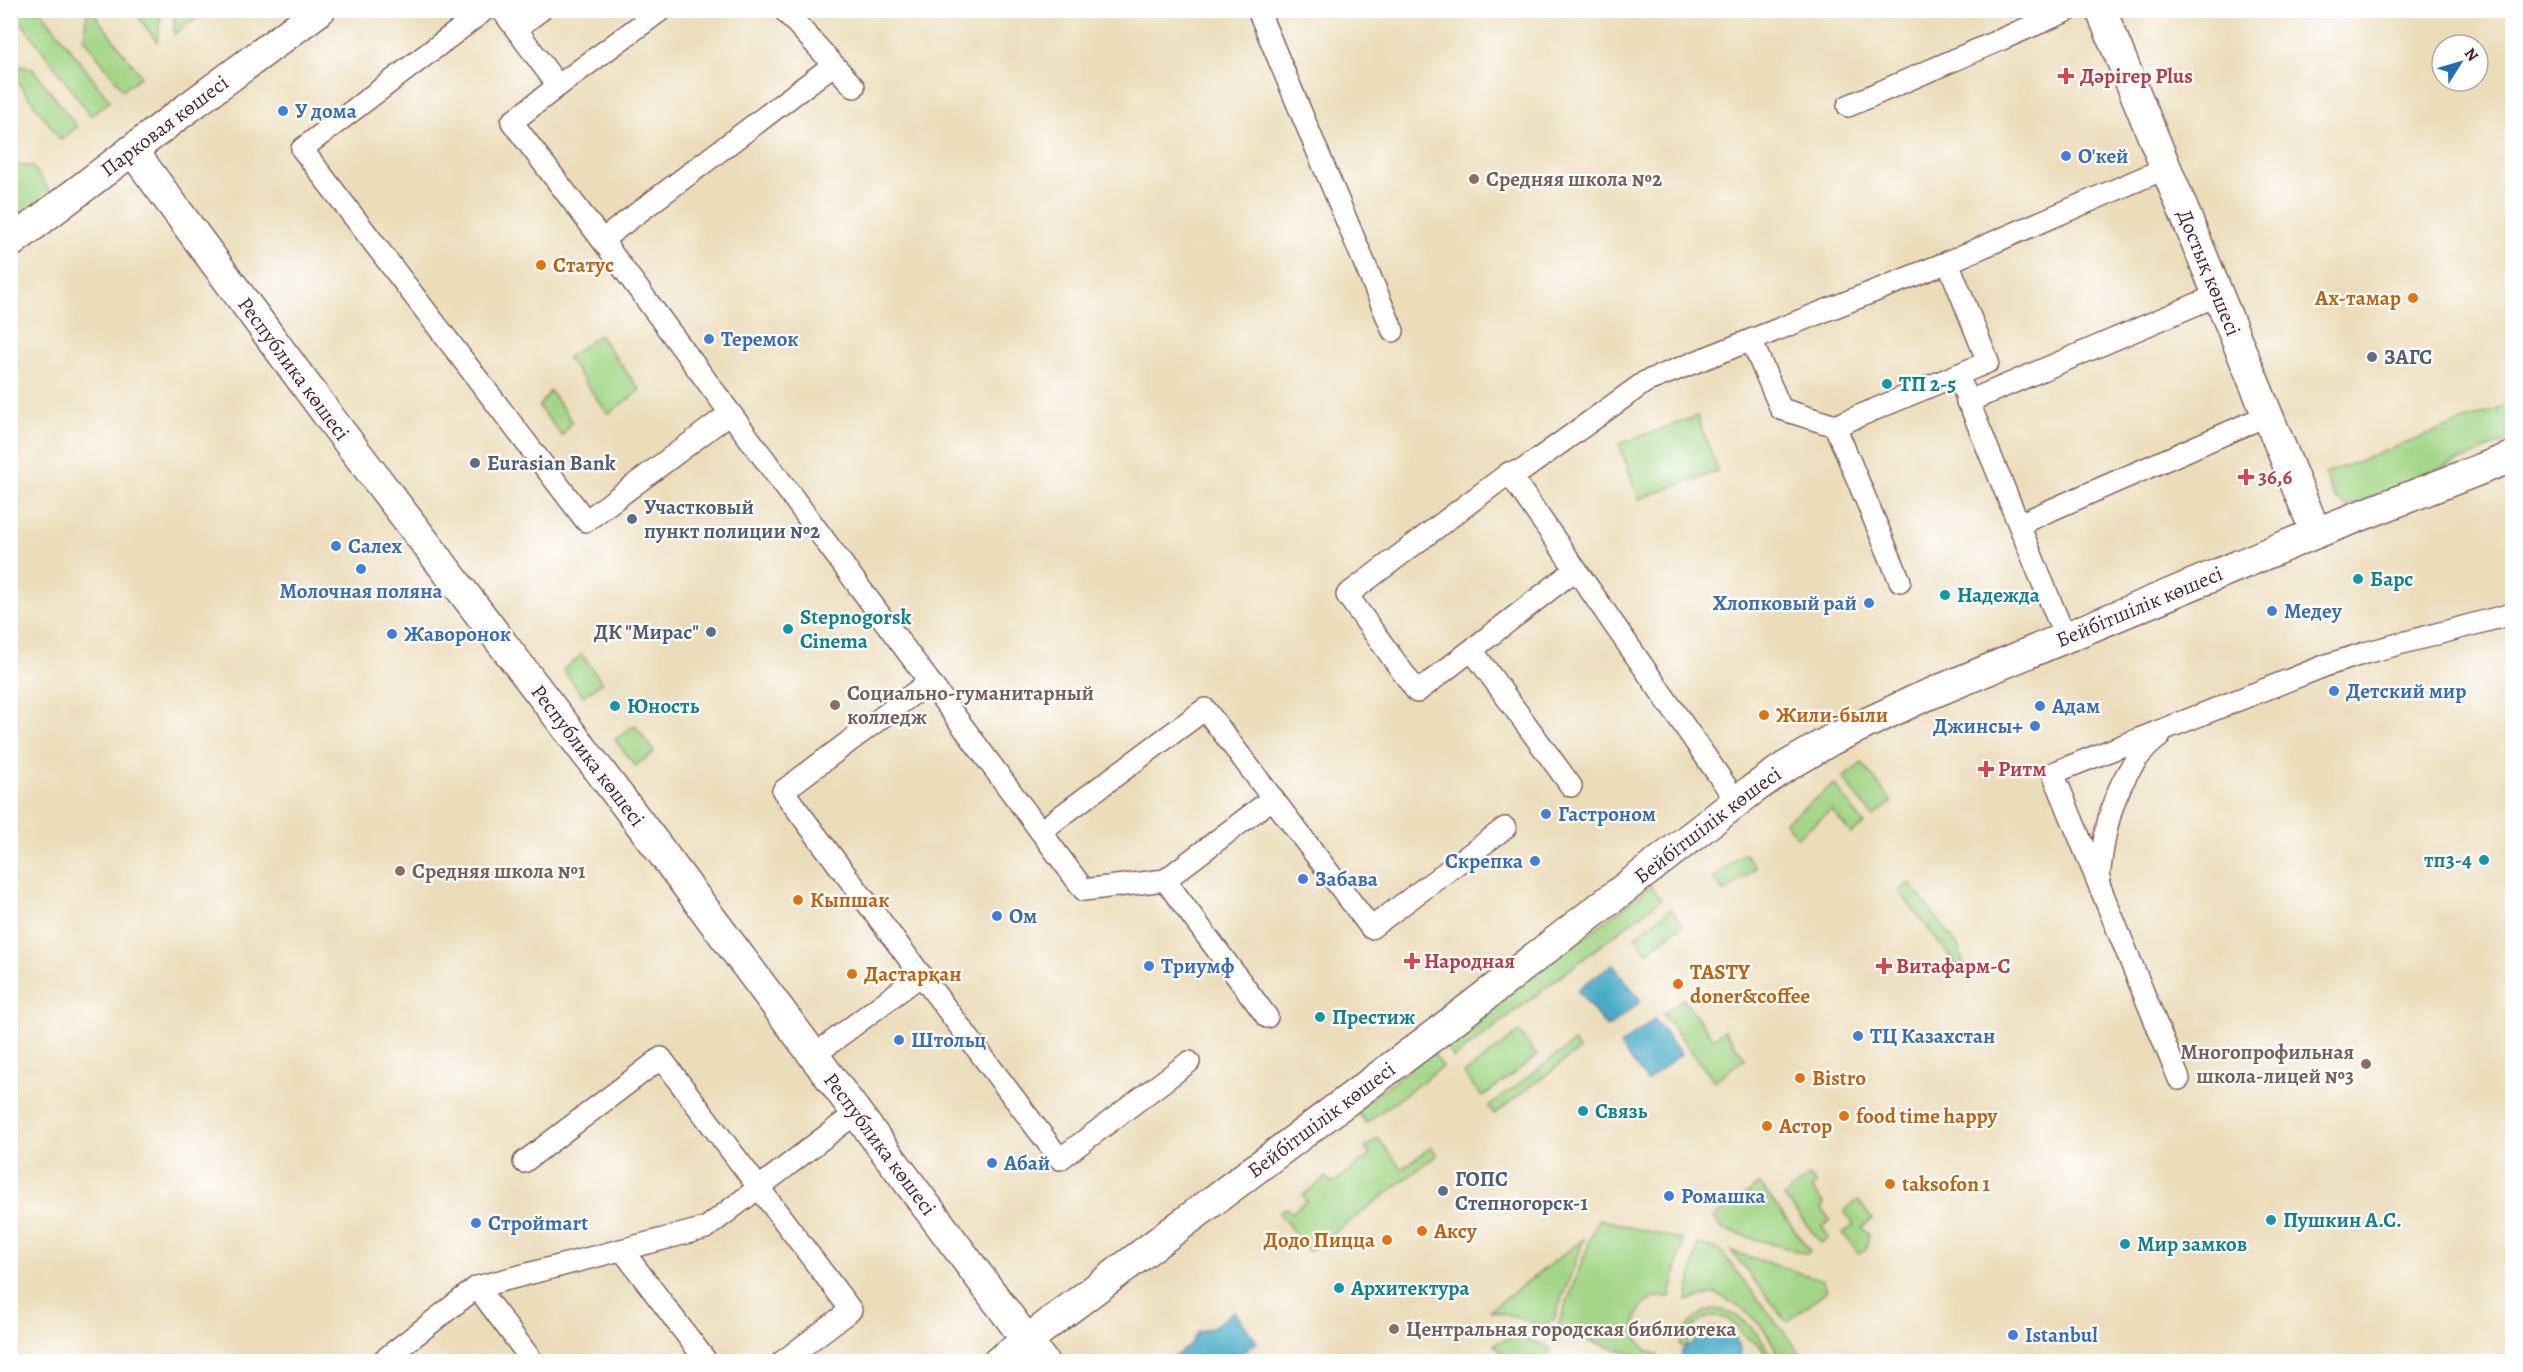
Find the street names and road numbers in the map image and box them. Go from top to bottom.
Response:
street label: Парковая көшесі [95,68,234,183]
street label: Достық көшесі [2170,205,2248,340]
street label: Республика көшесі [231,291,356,446]
street label: Бейбітшілік көшесі [2052,559,2227,654]
street label: Республика көшесі [525,679,651,832]
street label: Бейбітшілік көшесі [1628,760,1787,890]
street label: Бейбітшілік көшесі [1242,1055,1401,1184]
street label: Республика көшесі [817,1067,943,1221]

